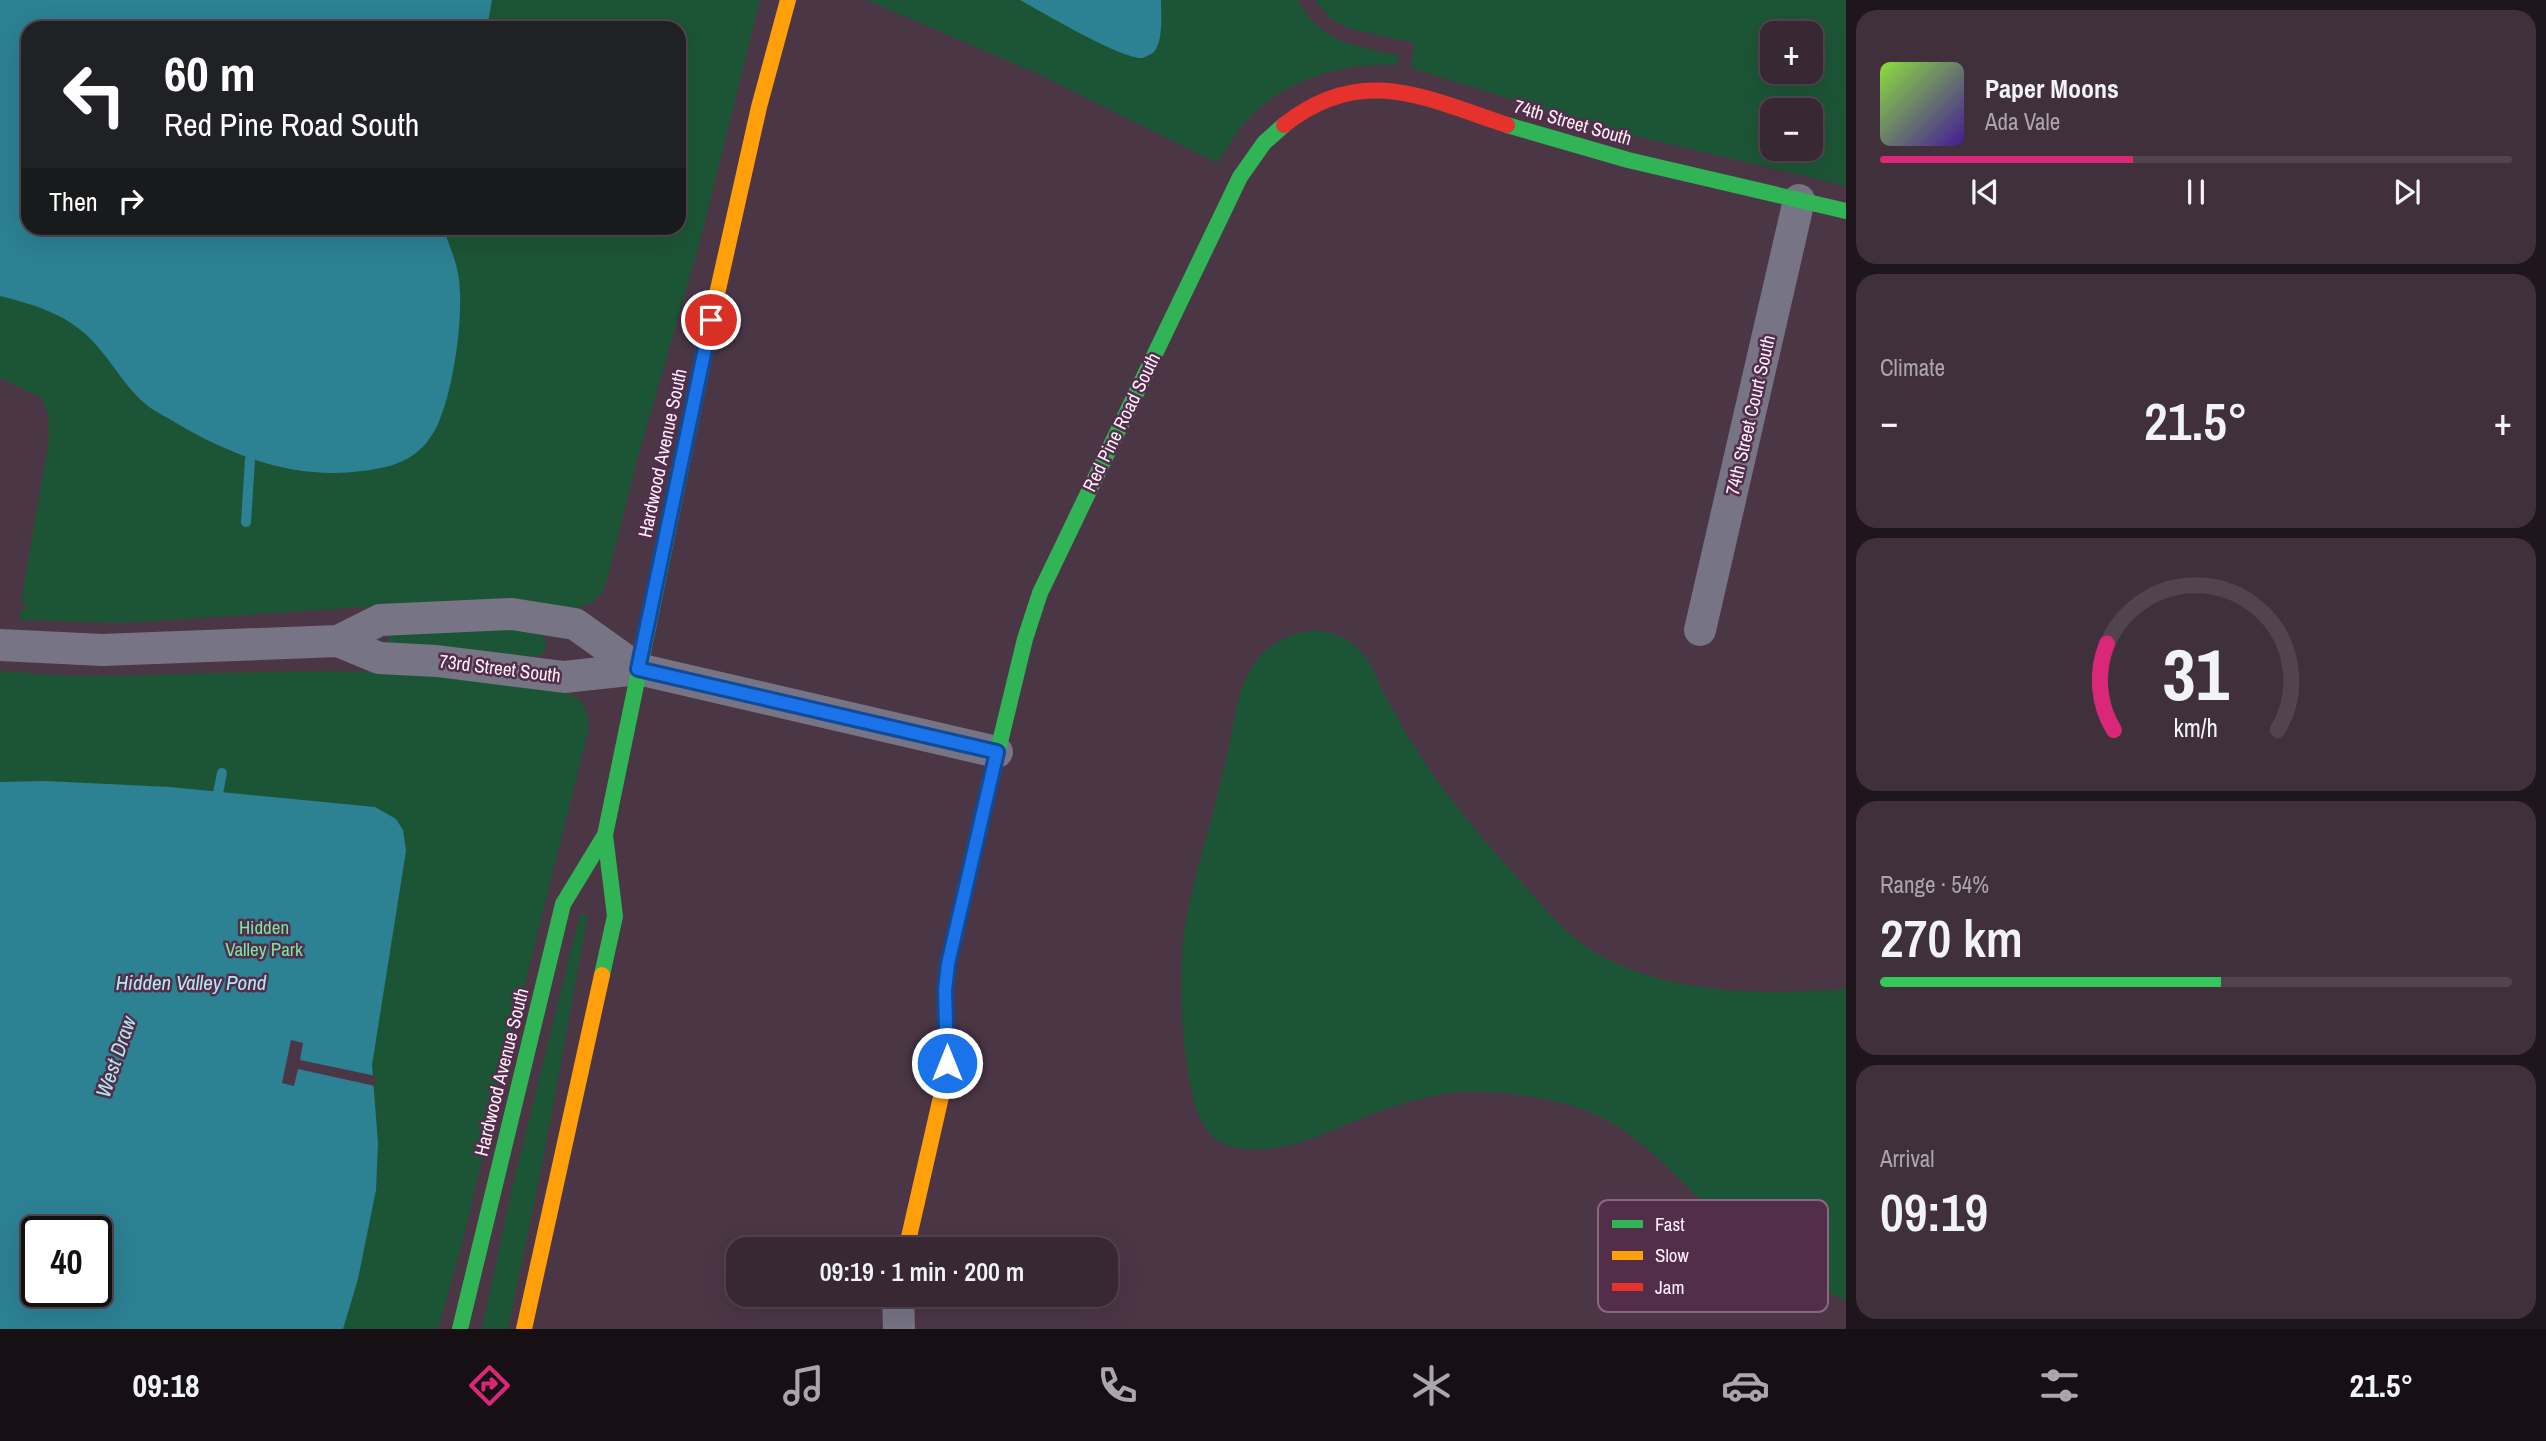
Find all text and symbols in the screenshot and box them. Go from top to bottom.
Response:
map controls [1760,21,1823,161]
button: + [1760,21,1823,84]
text: 60 m [164,40,256,106]
icon: left [49,49,140,140]
text: Paper Moons [1985,71,2119,106]
street label: 74th Street South [1511,93,1635,151]
button: − [1760,98,1823,161]
text: Red Pine Road South [164,103,419,146]
text: Ada Vale [1985,106,2060,137]
icon: previous [1966,173,2004,211]
icon: pause [2177,173,2215,211]
icon: next [2388,173,2426,211]
icon: right [112,182,150,220]
text: Then [49,184,98,219]
pin [681,290,741,350]
icon: arrive [692,301,730,339]
street label: 74th Street Court South [1719,332,1781,498]
street label: Red Pine Road South [1076,348,1166,496]
text: Climate [1880,352,1945,383]
street label: Hardwood Avenue South [631,366,693,540]
text: 21.5° [2144,386,2248,456]
text: − [1880,396,1898,447]
text: + [2494,396,2512,447]
text: 31 [2163,626,2230,724]
street label: 73rd Street South [438,648,562,688]
text: km/h [2174,711,2218,745]
text: Range · 54% [1880,869,1989,900]
text: 270 km [1880,903,2023,973]
park label: Hidden Valley Park [225,914,303,962]
water label: Hidden Valley Pond [116,968,267,997]
street label: Hardwood Avenue South [468,985,534,1159]
water label: West Draw [88,1011,143,1101]
position arrow [910,1026,984,1100]
text: Arrival [1880,1143,1935,1174]
text: 09:19 [1880,1177,1988,1247]
legend [1598,1200,1828,1312]
text: Fast [1655,1211,1685,1237]
speed limit sign: 40 [21,1216,112,1307]
text: Slow [1655,1242,1690,1268]
text: 09:19 · 1 min · 200 m [820,1254,1024,1289]
text: Jam [1655,1274,1684,1300]
icon: directions [465,1361,514,1410]
icon: music [779,1361,828,1410]
icon: phone [1093,1361,1142,1410]
icon: climate [1407,1361,1456,1410]
icon: car [1721,1361,1770,1410]
icon: filters [2035,1361,2084,1410]
text: 09:18 [133,1364,200,1407]
text: 21.5° [2350,1364,2413,1407]

